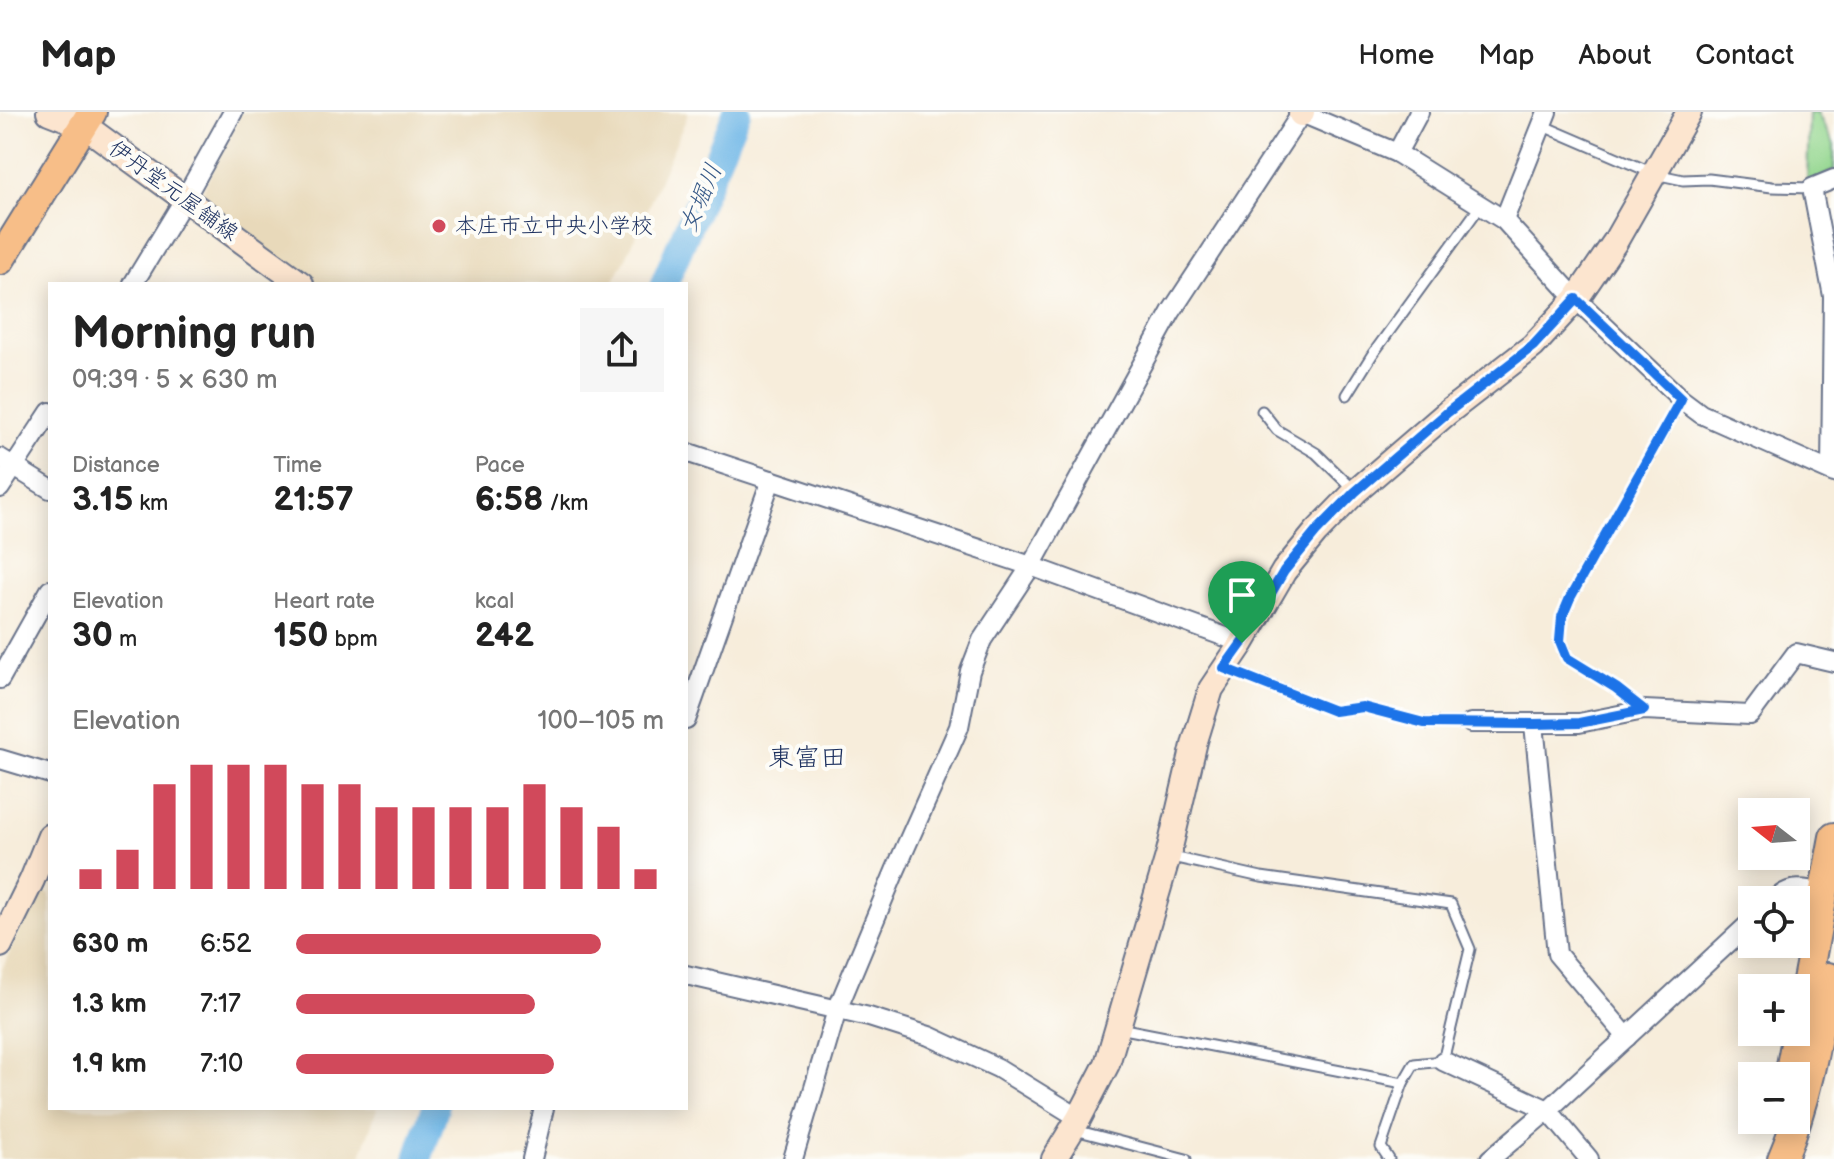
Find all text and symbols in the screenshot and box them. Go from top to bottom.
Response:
text: Map [40,33,116,78]
text: Home [1358,39,1434,72]
text: Map [1478,39,1535,72]
text: About [1579,39,1651,72]
text: Contact [1695,39,1794,72]
street label: 伊丹堂元屋舗線 [103,135,243,247]
water label: 女堀川 [674,159,728,237]
place label: 本庄市立中央小学校 [455,213,653,240]
marker: 本庄市立中央小学校 [430,217,448,235]
text: Morning run [72,308,316,361]
button: share [580,308,664,392]
text: 09:39 · 5 × 630 m [72,365,277,396]
text: Distance [72,452,160,479]
text: Time [273,452,322,479]
text: Pace [475,452,525,479]
text: 3.15 [72,479,133,520]
text: 21:57 [273,479,354,520]
text: 6:58 [475,479,543,520]
text: km [133,490,168,517]
text: /km [543,490,588,517]
pin [1208,561,1276,643]
icon: arrive [1220,573,1264,617]
text: Elevation [72,588,164,615]
text: Heart rate [273,588,375,615]
text: kcal [475,588,514,615]
text: 30 [72,615,113,656]
text: 150 [273,615,328,656]
text: 242 [475,615,534,656]
text: m [113,626,137,653]
text: bpm [328,626,378,653]
text: Elevation [72,706,180,737]
text: 100–105 m [537,706,664,737]
district label: 東富田 [768,743,846,774]
north arrow [1738,798,1810,870]
map controls [1738,798,1810,1134]
button: locate [1738,886,1810,958]
text: 630 m [72,929,148,960]
text: 6:52 [200,929,251,960]
button: + [1738,974,1810,1046]
text: 1.3 km [72,989,147,1020]
text: 7:17 [200,989,241,1020]
text: 1.9 km [72,1049,147,1080]
text: 7:10 [200,1049,243,1080]
button: − [1738,1062,1810,1134]

